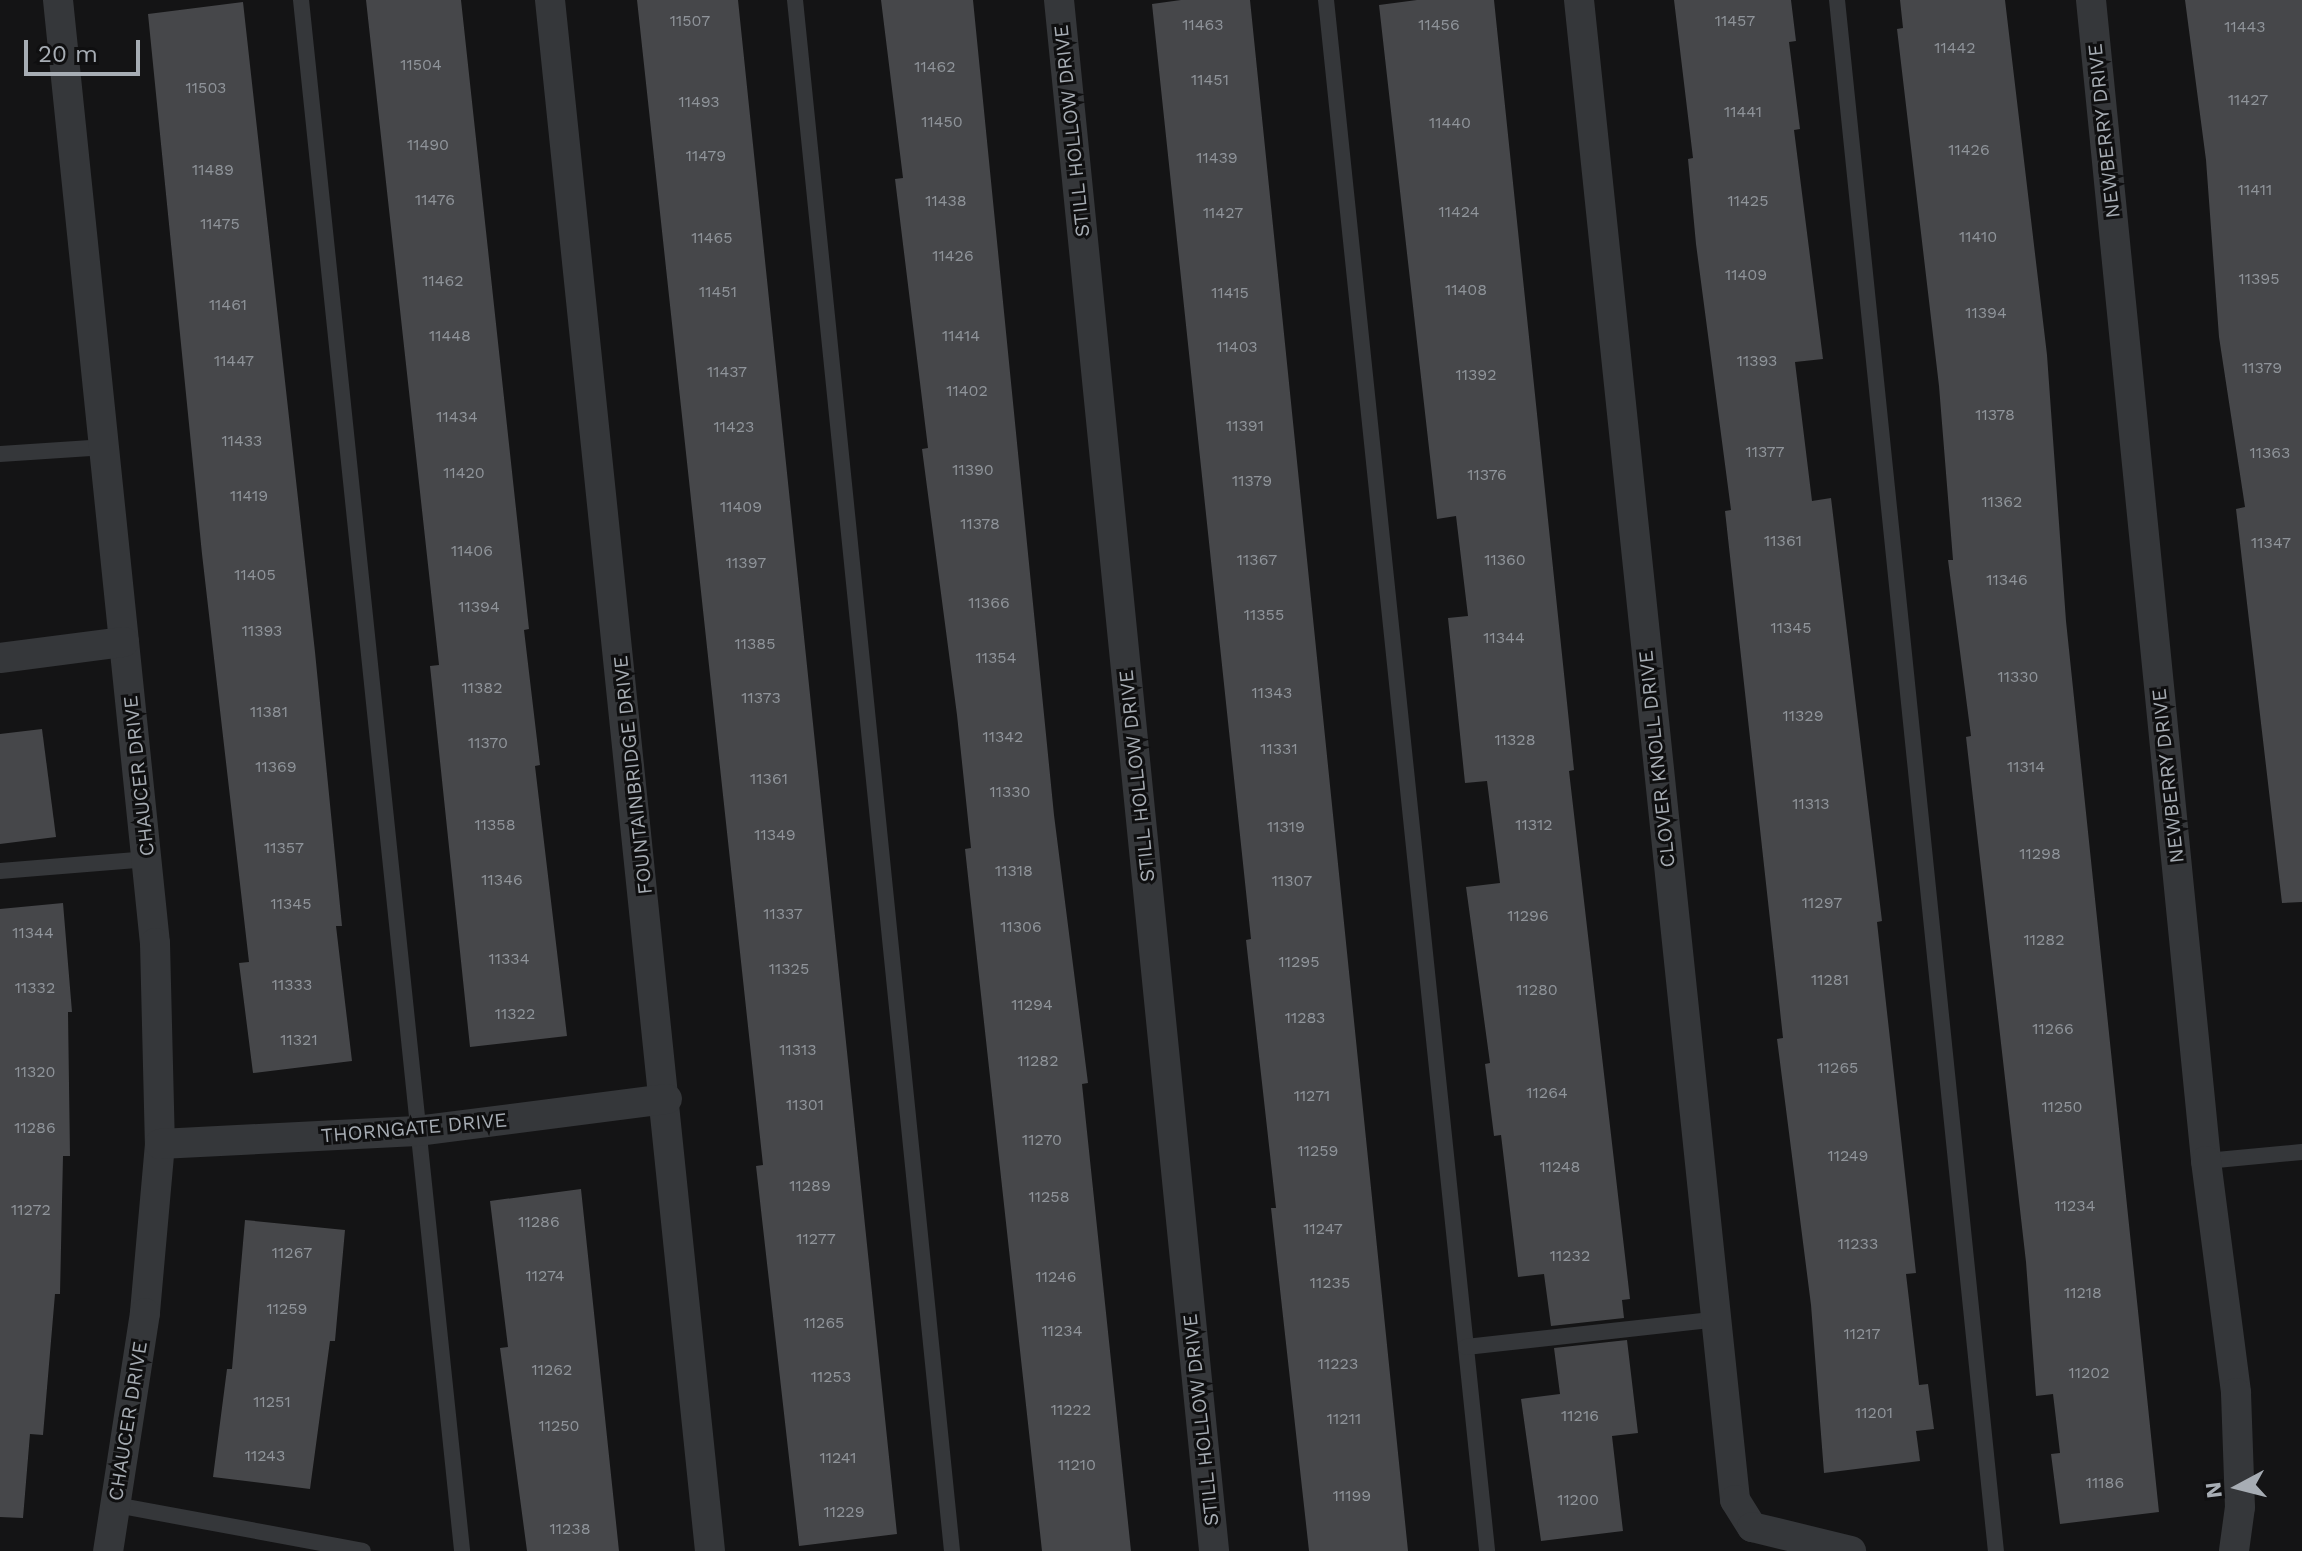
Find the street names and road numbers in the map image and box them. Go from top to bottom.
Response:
street label: STILL HOLLOW DRIVE [1049,23,1095,239]
street label: NEWBERRY DRIVE [2083,42,2125,220]
street label: CLOVER KNOLL DRIVE [1634,649,1680,869]
street label: FOUNTAINBRIDGE DRIVE [609,654,657,896]
street label: STILL HOLLOW DRIVE [1114,668,1160,884]
street label: NEWBERRY DRIVE [2147,687,2189,865]
street label: CHAUCER DRIVE [119,695,159,857]
street label: THORNGATE DRIVE [320,1108,508,1148]
street label: STILL HOLLOW DRIVE [1178,1312,1224,1528]
street label: CHAUCER DRIVE [104,1339,152,1503]

